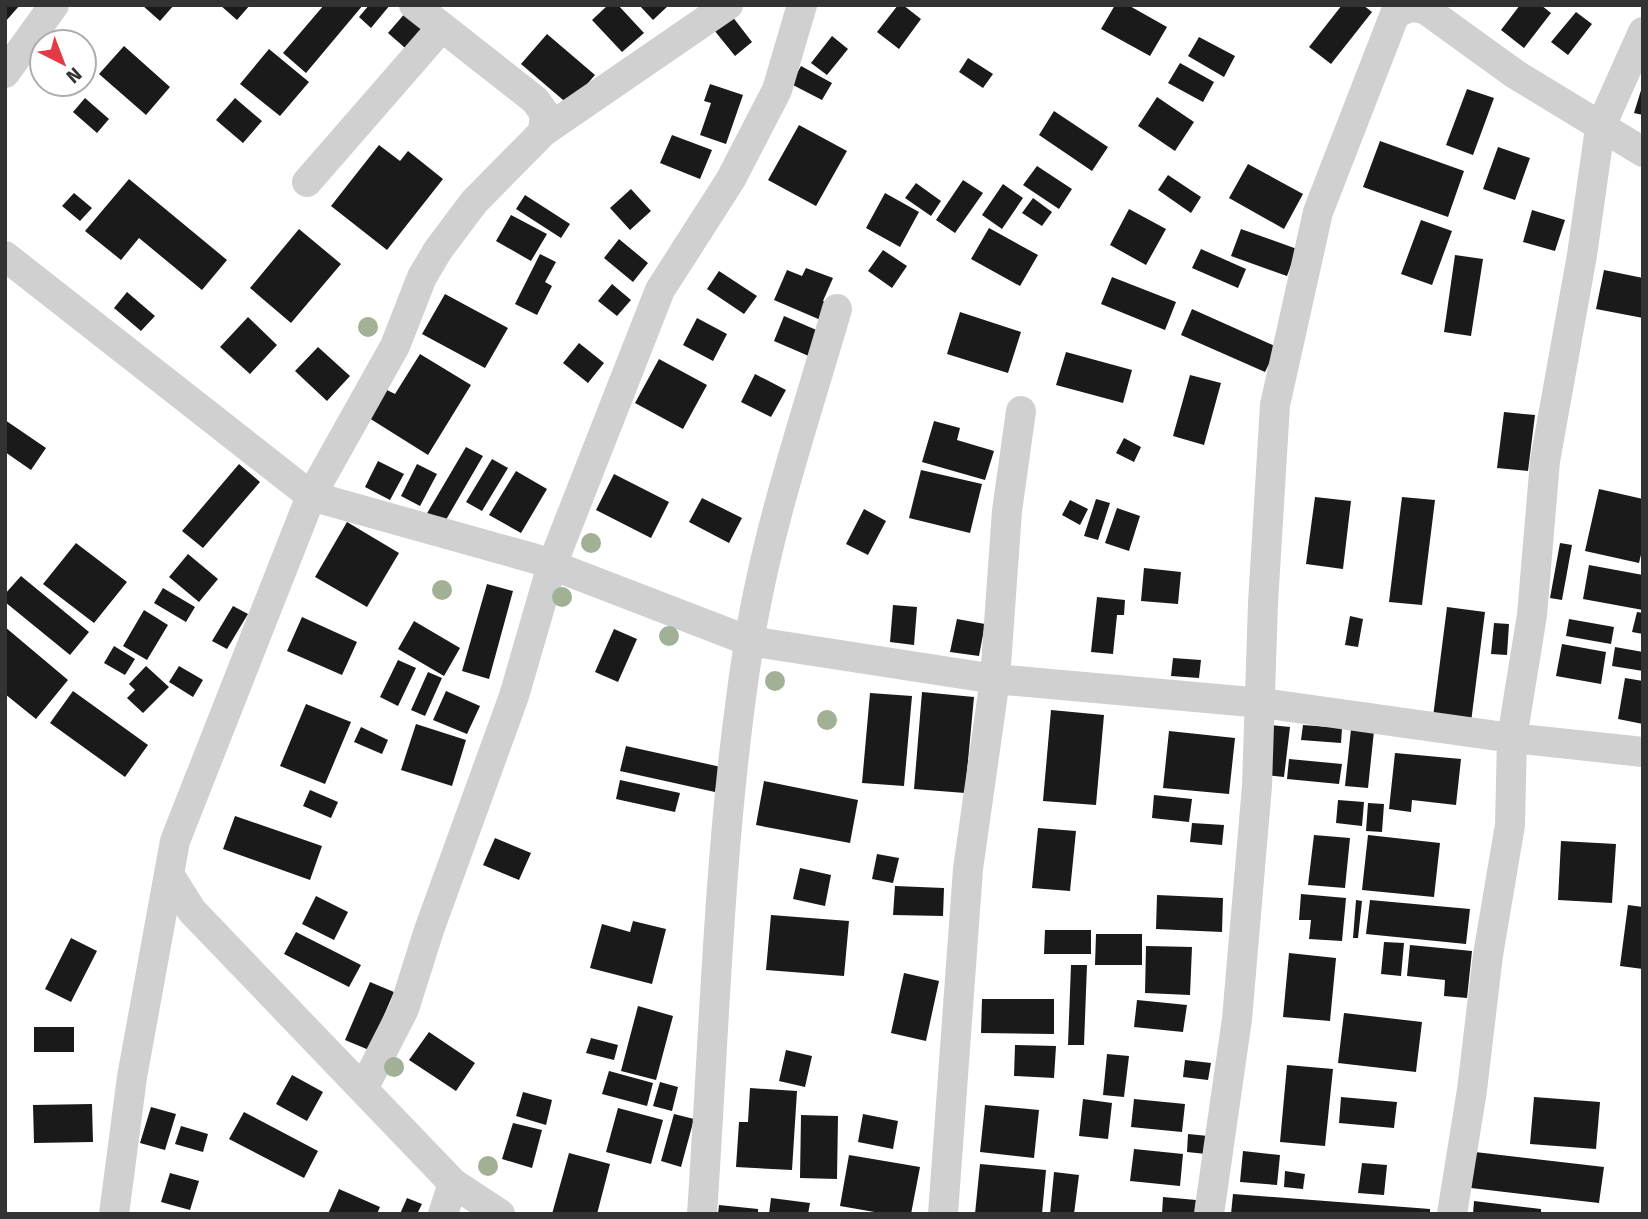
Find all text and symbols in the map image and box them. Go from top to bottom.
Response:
north arrow [28,28,98,98]
text: N [62,62,86,88]

